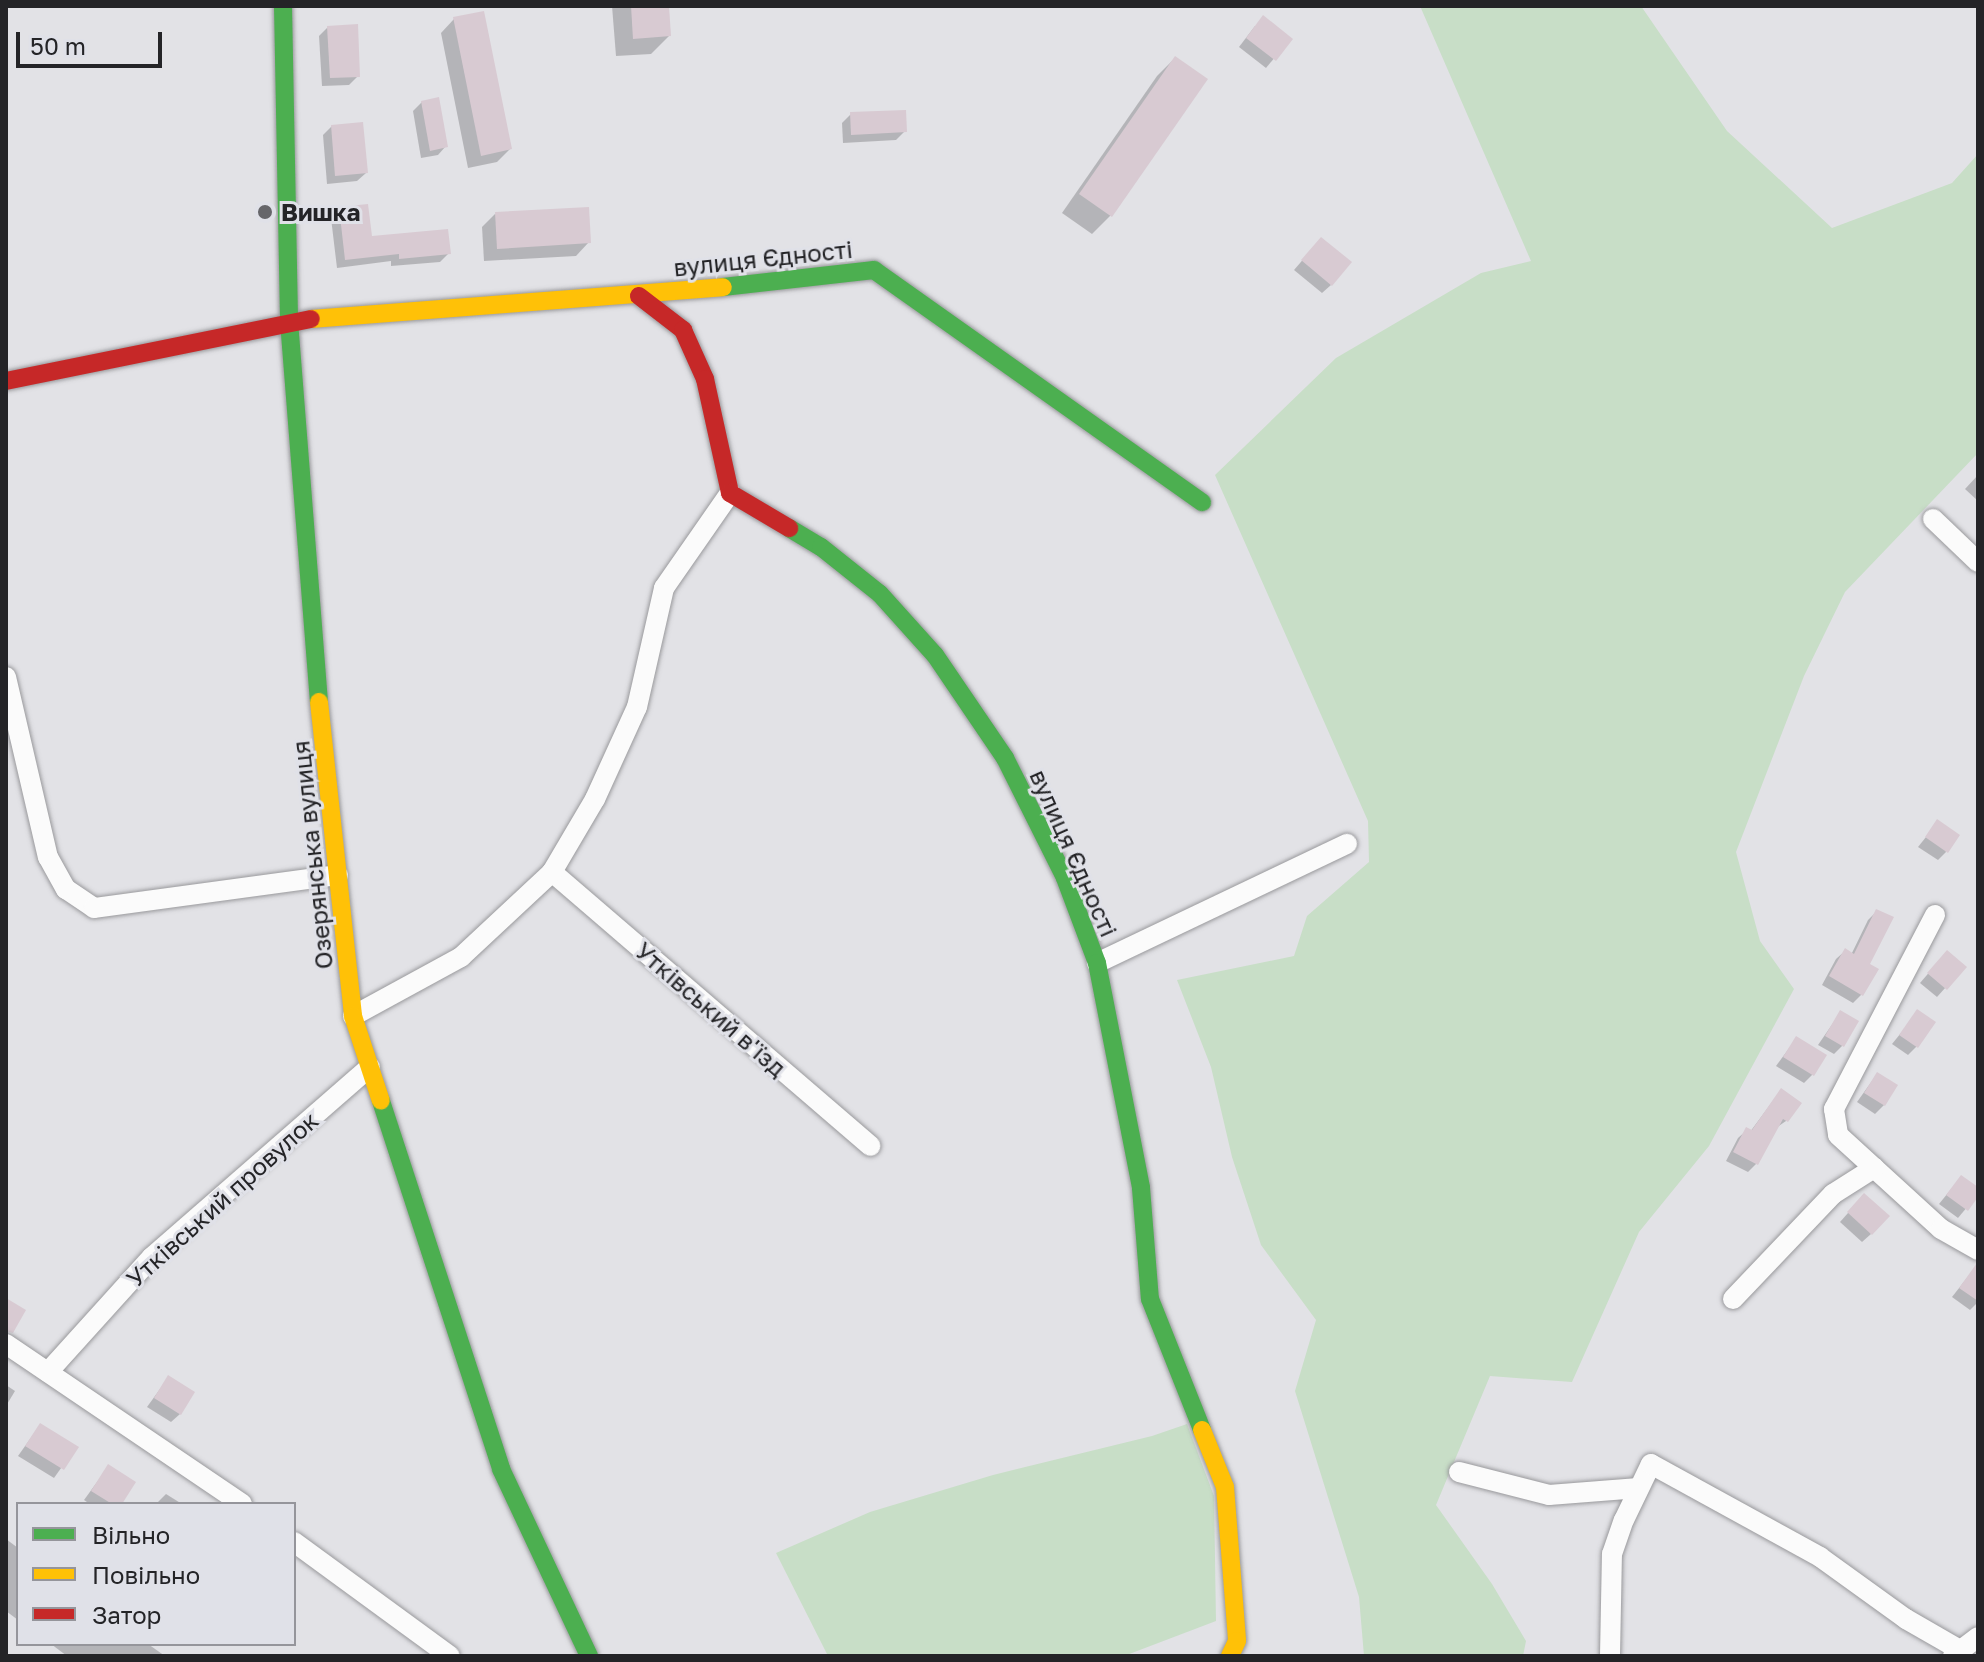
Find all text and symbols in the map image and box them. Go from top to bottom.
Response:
scale bar [20,16,166,66]
text: 50 m [30,31,86,60]
place label: Вишка [281,198,360,226]
marker: Вишка [256,203,274,221]
street label: вулиця Єдності [672,234,854,282]
street label: Озерянська вулиця [286,739,338,971]
street label: вулиця Єдності [1024,765,1124,941]
street label: Утківський в'їзд [630,936,792,1082]
street label: Утківський провулок [120,1105,324,1293]
legend [16,1502,296,1646]
text: Вільно [92,1520,170,1549]
text: Повільно [92,1560,200,1589]
text: Затор [92,1600,161,1629]

